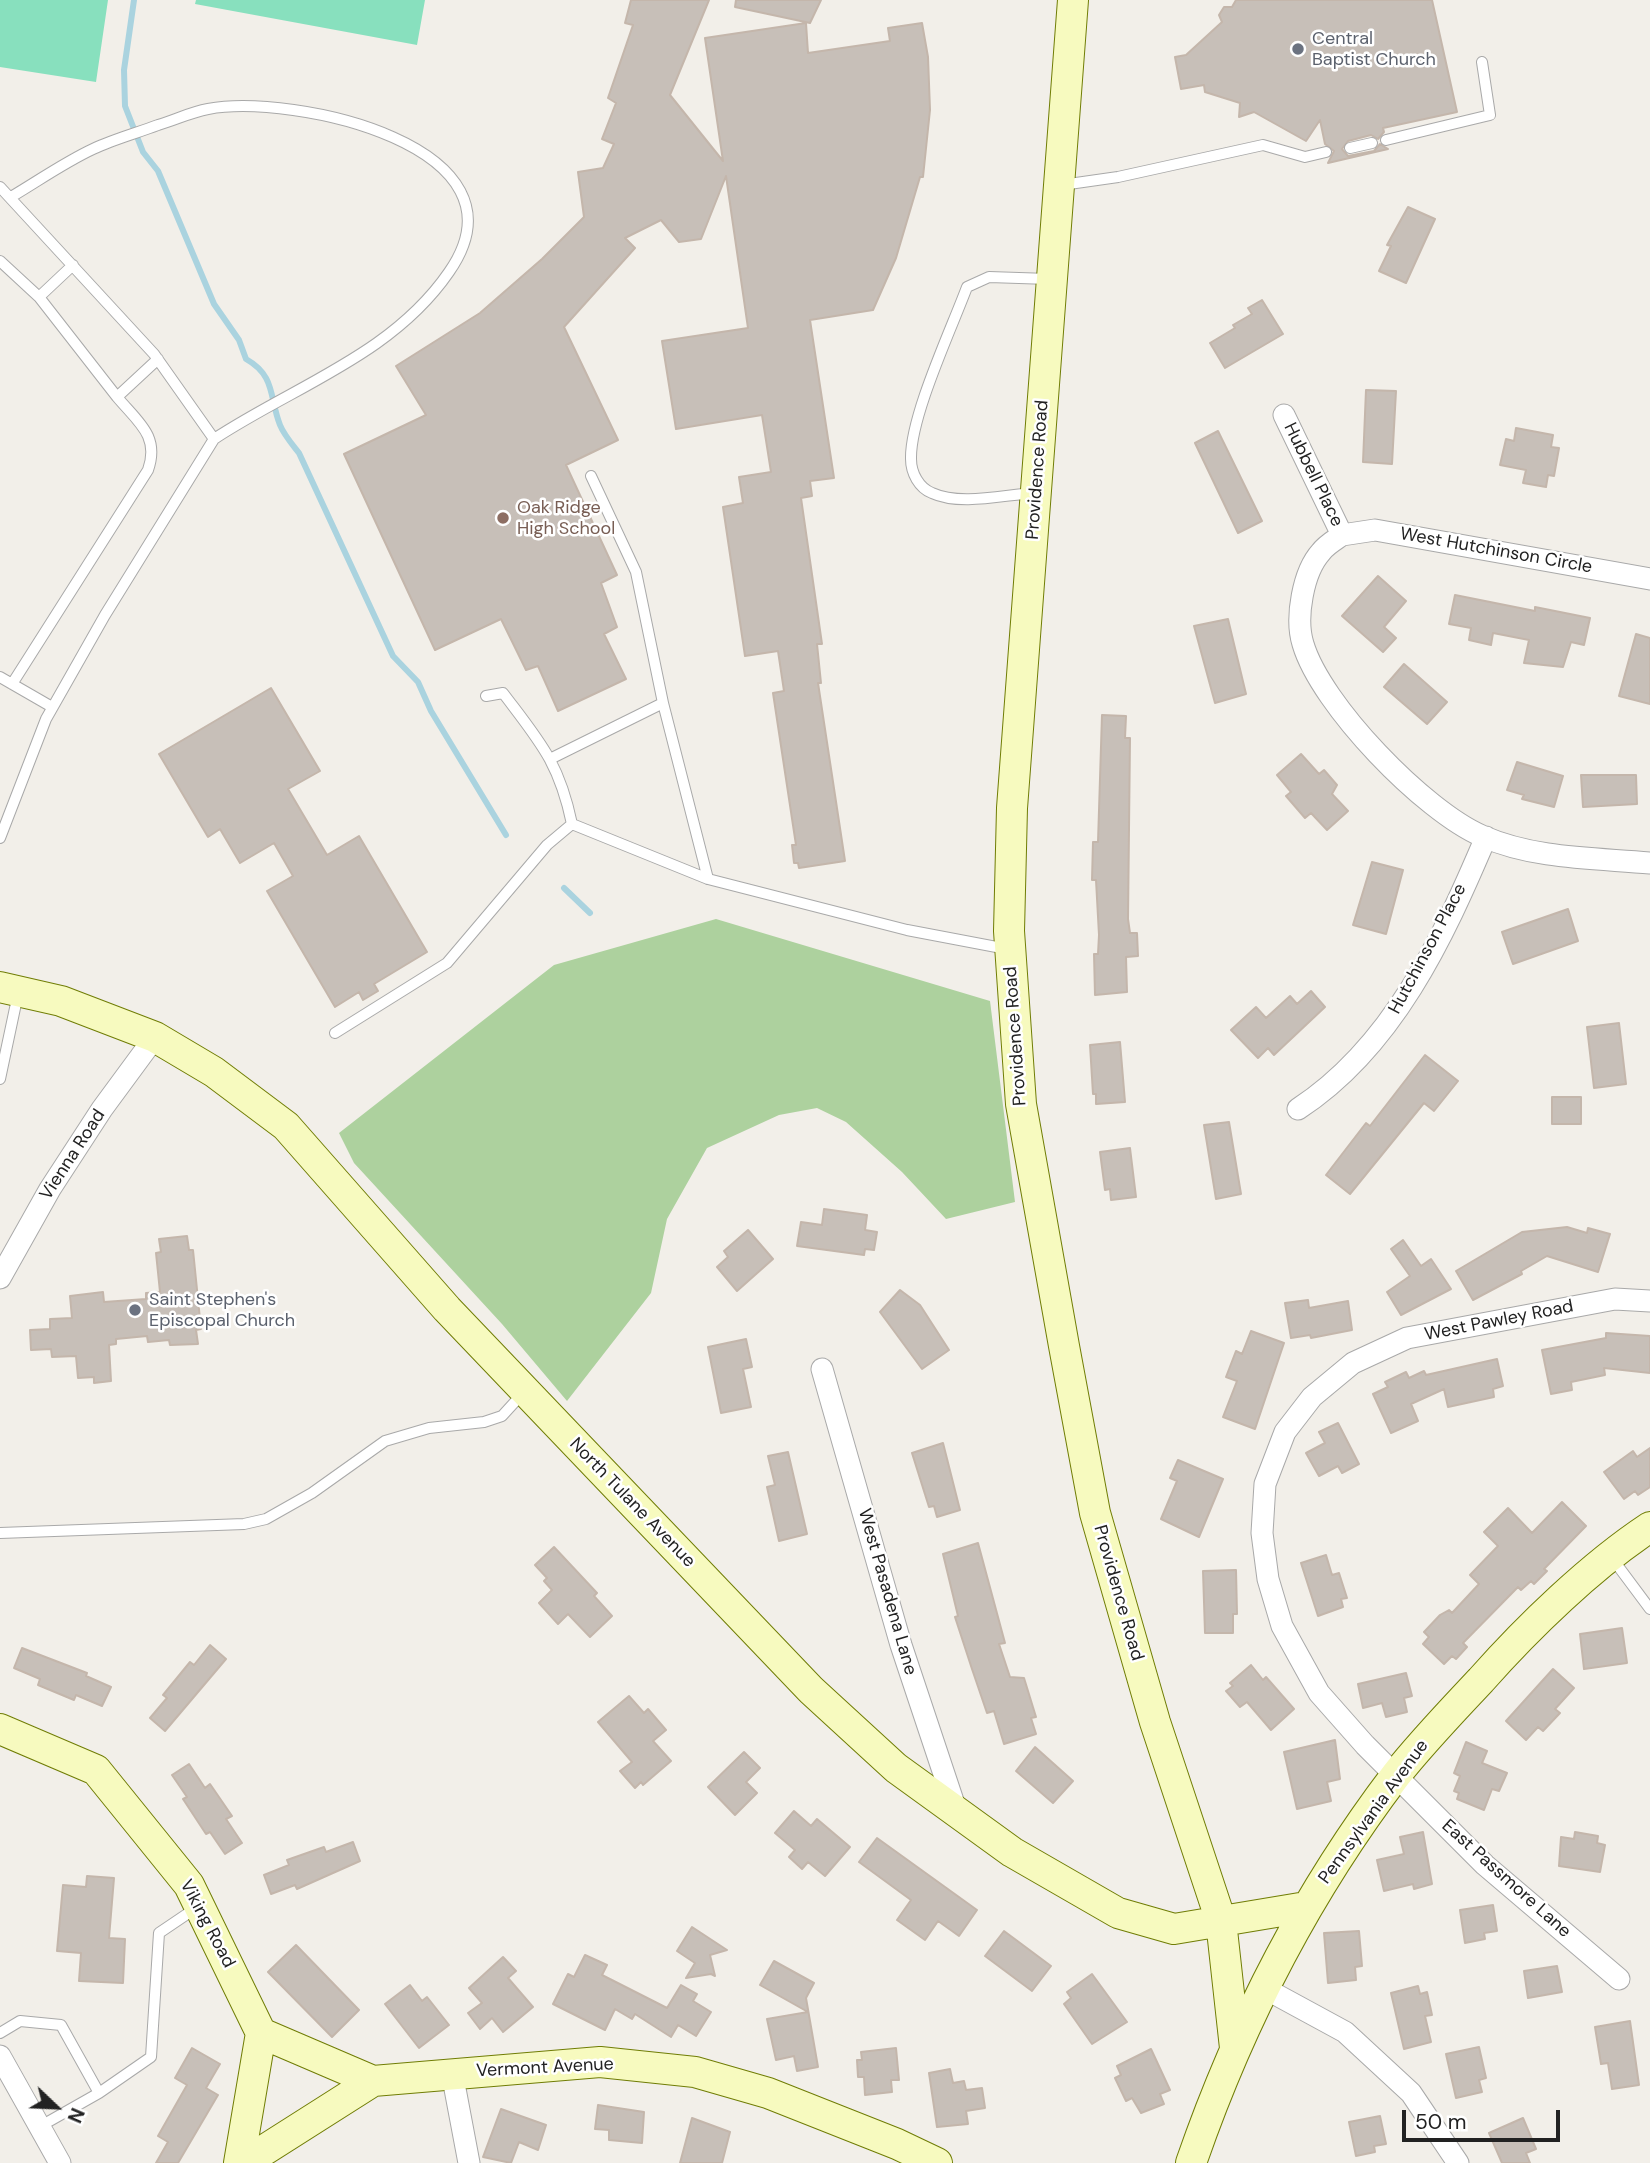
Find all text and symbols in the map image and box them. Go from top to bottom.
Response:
place label: Central Baptist Church [1312,28,1436,70]
marker: Central Baptist Church [1290,41,1306,57]
street label: Providence Road [1022,399,1054,541]
street label: Hubbell Place [1279,420,1347,530]
place label: Oak Ridge High School [517,497,615,540]
marker: Oak Ridge High School [495,510,511,526]
street label: West Hutchinson Circle [1398,523,1594,579]
street label: Hutchinson Place [1385,880,1471,1018]
street label: Providence Road [1000,965,1032,1107]
street label: Vienna Road [36,1106,110,1204]
place label: Saint Stephen's Episcopal Church [149,1289,295,1332]
street label: West Pawley Road [1423,1296,1575,1346]
marker: Saint Stephen's Episcopal Church [127,1302,143,1318]
street label: North Tulane Avenue [565,1434,699,1572]
street label: West Pasadena Lane [853,1506,921,1678]
street label: Providence Road [1088,1523,1148,1663]
street label: Pennsylvania Avenue [1315,1736,1433,1888]
street label: East Passmore Lane [1437,1815,1575,1943]
street label: Viking Road [175,1876,239,1972]
street label: Vermont Avenue [476,2054,614,2082]
north arrow [21,2072,91,2142]
scale bar [1405,2096,1562,2140]
text: N [62,2104,90,2127]
text: 50 m [1415,2108,1466,2136]

